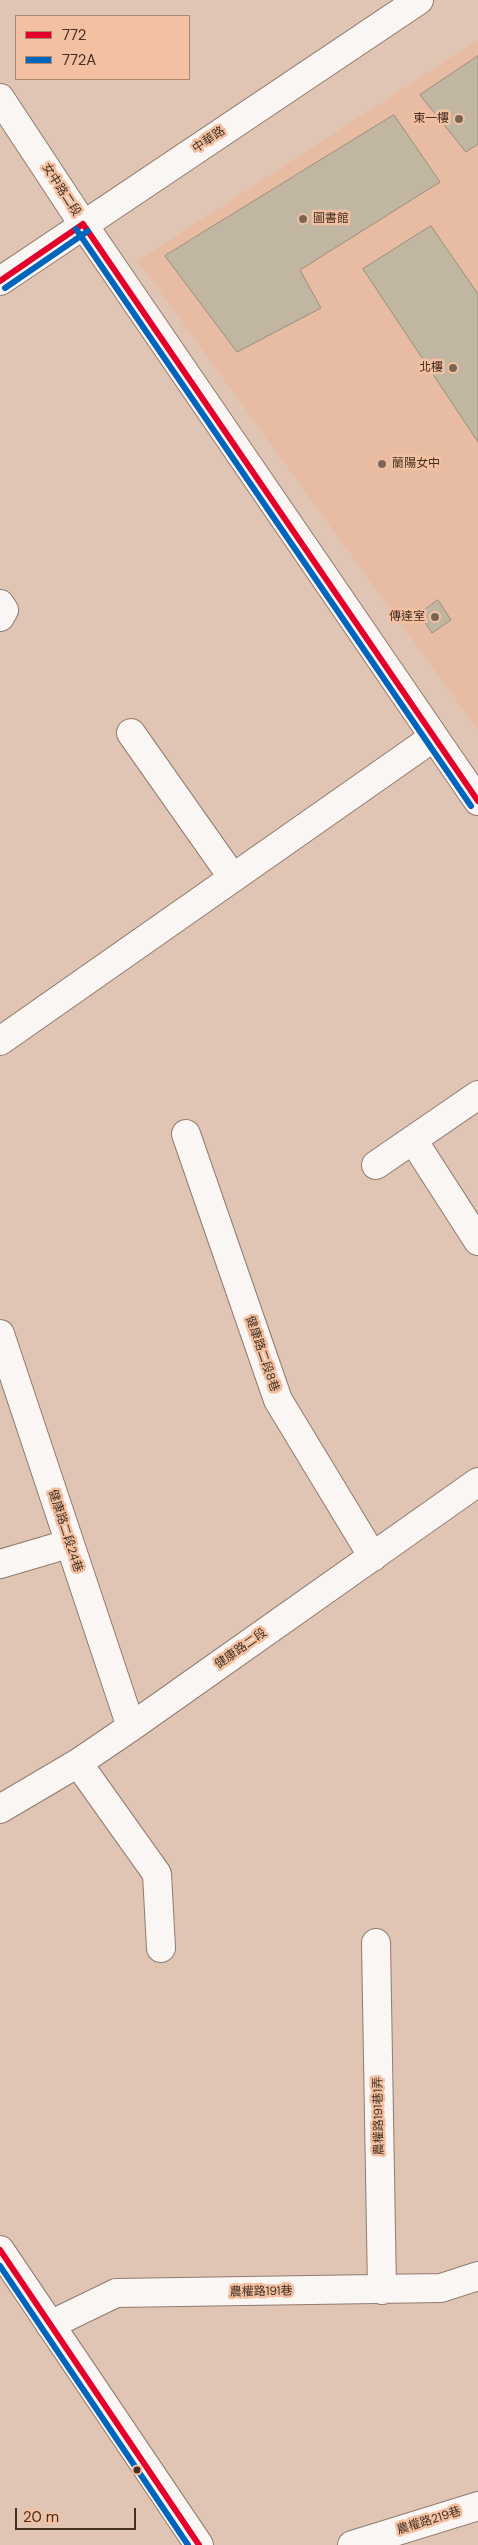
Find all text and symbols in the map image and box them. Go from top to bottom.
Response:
legend [15,15,190,80]
text: 772 [62,25,86,45]
text: 772A [62,50,96,70]
place label: 東一樓 [413,112,449,126]
marker: 東一樓 [453,113,465,125]
street label: 中華路 [190,124,228,156]
street label: 女中路二段 [39,161,83,219]
place label: 圖書館 [313,212,349,226]
marker: 圖書館 [297,213,309,225]
place label: 北樓 [419,361,443,375]
marker: 北樓 [447,362,459,374]
place label: 蘭陽女中 [392,457,440,471]
marker: 蘭陽女中 [376,458,388,470]
place label: 傳達室 [389,610,425,624]
marker: 傳達室 [429,611,441,623]
street label: 健康路二段8巷 [242,1314,282,1394]
street label: 健康路二段24巷 [45,1488,85,1574]
street label: 健康路二段 [212,1626,270,1672]
street label: 農權路191巷1弄 [371,2077,387,2155]
street label: 農權路191巷 [229,2284,293,2300]
unlabelled marker [132,2465,142,2475]
scale bar [18,2498,139,2530]
street label: 農權路219巷 [395,2504,463,2538]
text: 20 m [23,2507,59,2527]

